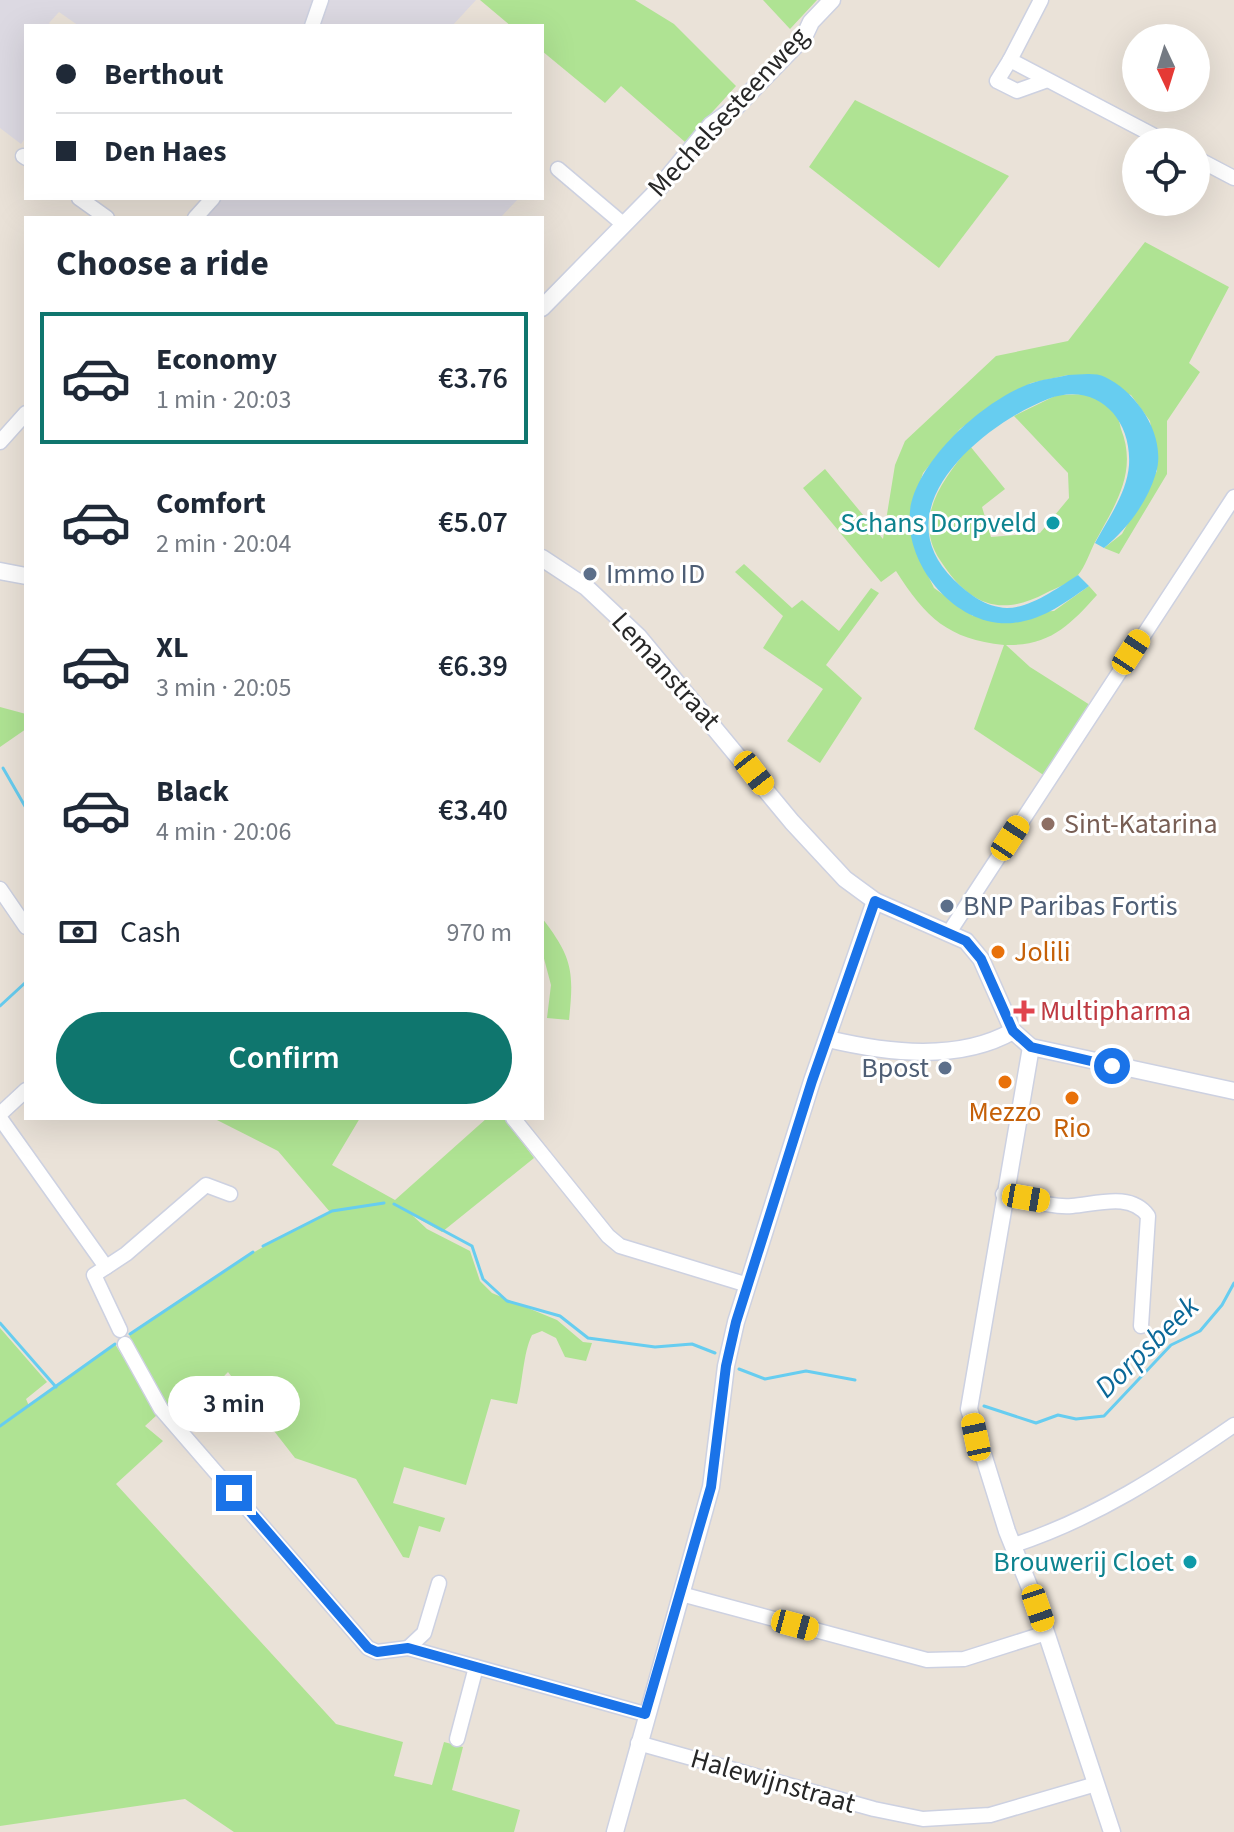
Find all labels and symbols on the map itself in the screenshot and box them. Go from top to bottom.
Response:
street label: Mechelsesteenweg [638,18,818,206]
north arrow [1122,24,1210,112]
place label: Schans Dorpveld [840,503,1037,543]
marker: Schans Dorpveld [1044,514,1062,532]
place label: Immo ID [606,554,705,594]
marker: Immo ID [581,565,599,583]
street label: Lemanstraat [602,603,730,739]
car [1108,625,1154,679]
car [730,747,778,799]
place label: Sint-Katarina [1064,804,1218,844]
car [987,811,1033,865]
marker: Sint-Katarina [1039,815,1057,833]
place label: BNP Paribas Fortis [963,886,1177,926]
marker: BNP Paribas Fortis [938,897,956,915]
place label: Jolili [1014,932,1071,972]
marker: Jolili [989,943,1007,961]
place label: Multipharma [1040,991,1191,1031]
marker: Multipharma [1015,1002,1033,1020]
place label: Bpost [861,1048,930,1088]
route start [1094,1048,1130,1084]
marker: Bpost [936,1059,954,1077]
marker: Mezzo [996,1073,1014,1091]
marker: Rio [1063,1089,1081,1107]
place label: Mezzo [969,1092,1041,1132]
place label: Rio [1053,1108,1091,1148]
car [1000,1182,1052,1214]
water label: Dorpsbeek [1085,1286,1209,1408]
callout: 3 min [168,1377,300,1433]
car [959,1411,993,1463]
route end [216,1475,252,1511]
place label: Brouwerij Cloet [993,1542,1175,1582]
marker: Brouwerij Cloet [1181,1553,1199,1571]
car [1019,1581,1057,1635]
car [769,1607,821,1643]
street label: Halewijnstraat [686,1738,861,1824]

